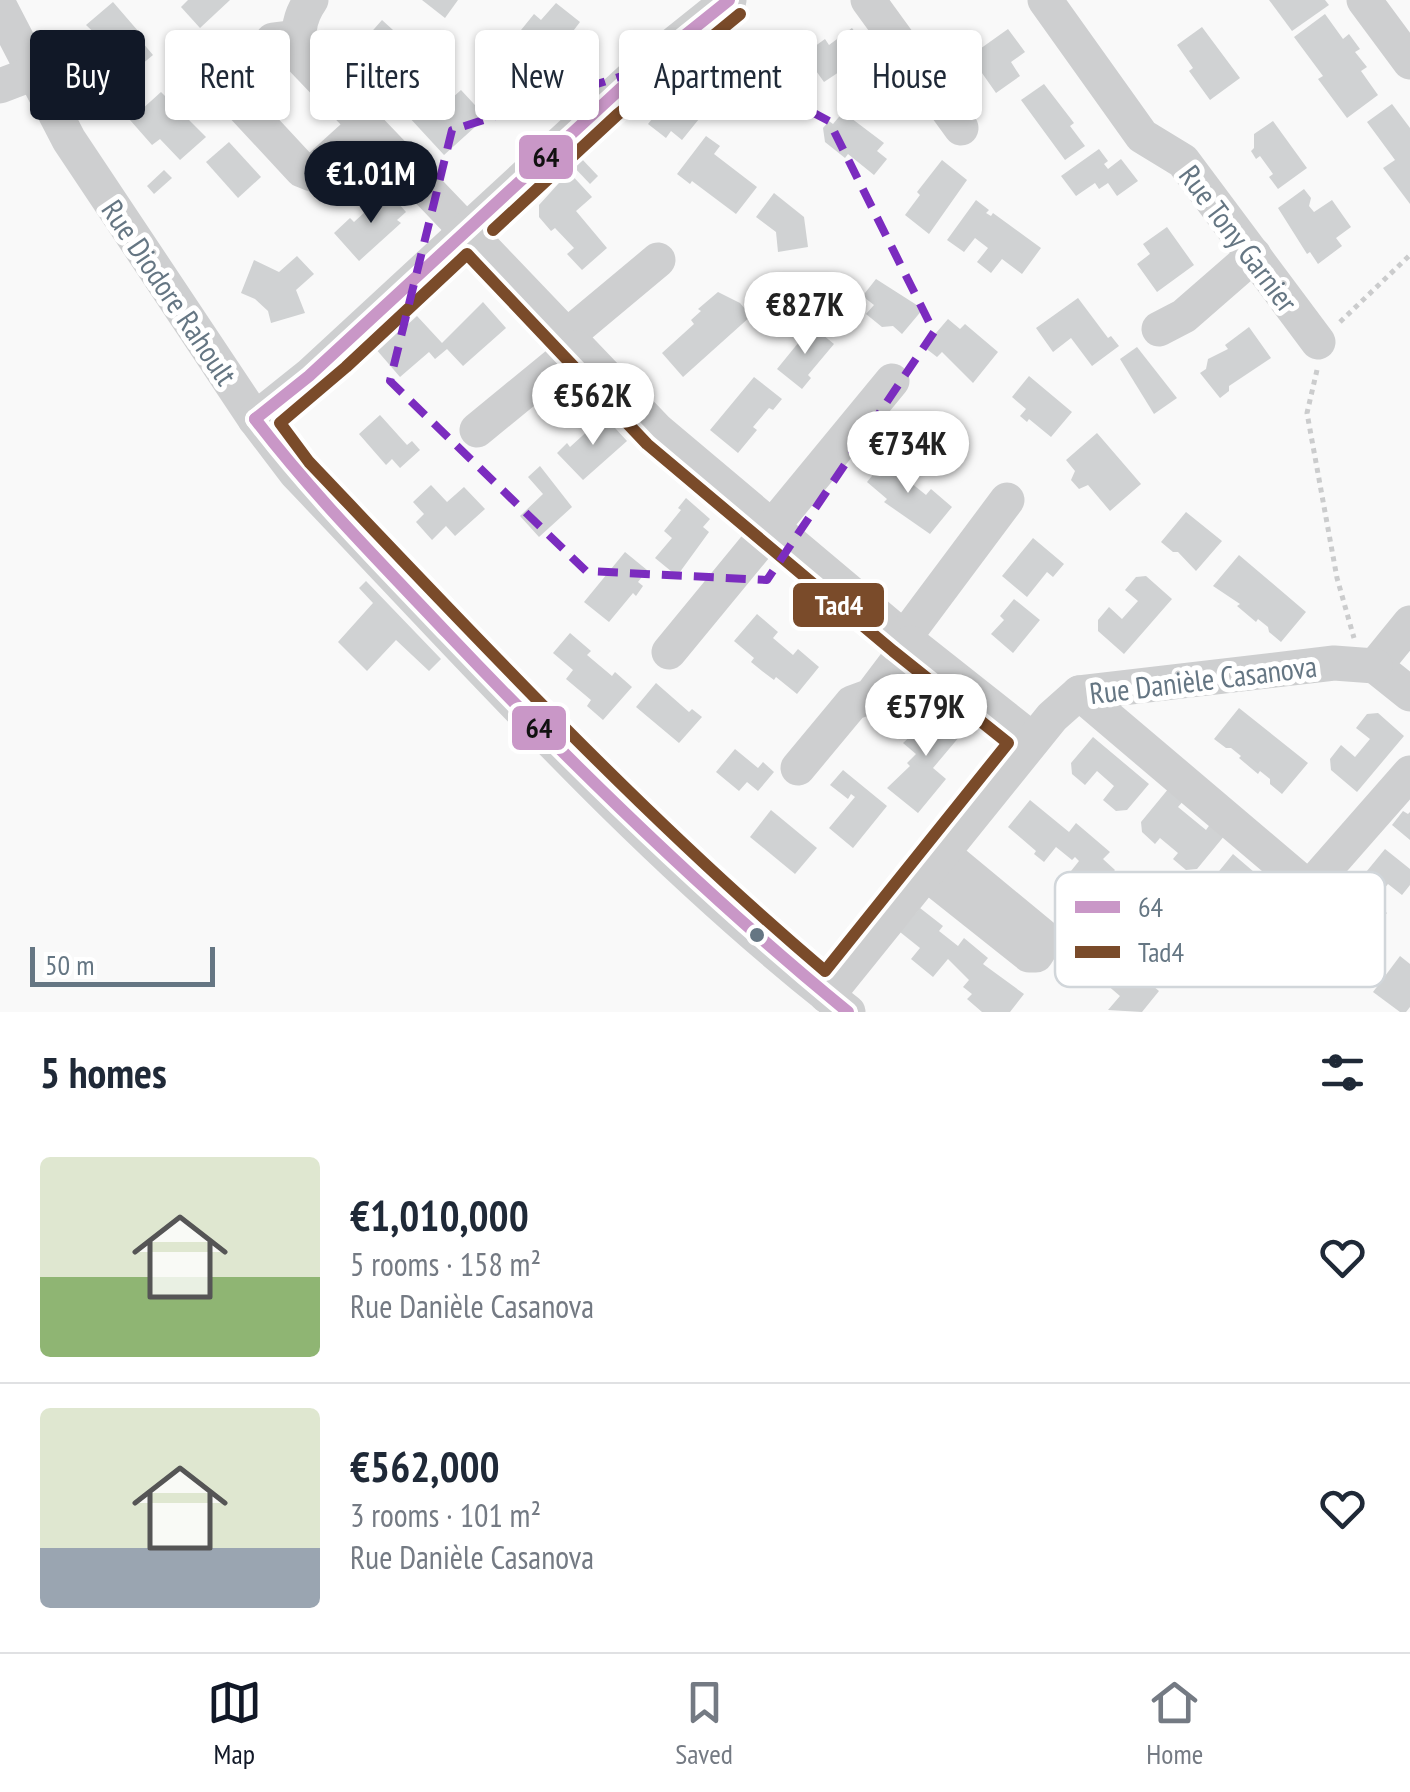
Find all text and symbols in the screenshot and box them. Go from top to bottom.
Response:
chip: Buy [30,30,145,120]
chip: Rent [165,30,290,120]
chip: Filters [310,30,455,120]
chip: New [475,30,599,120]
chip: Apartment [619,30,817,120]
chip: House [837,30,982,120]
line badge: 64 [517,133,575,181]
text: 64 [533,138,560,175]
pin: €1.01M [290,141,452,226]
text: €1.01M [326,152,416,194]
street label: Rue Tony Garnier [1171,157,1307,320]
street label: Rue Diodore Rahoult [94,192,247,393]
pin: €827K [735,272,875,357]
text: €827K [766,283,844,325]
pin: €562K [523,363,663,448]
text: €562K [554,374,632,416]
pin: €734K [838,411,978,496]
text: €734K [869,422,947,464]
line badge: Tad4 [791,581,886,629]
text: Tad4 [815,586,864,623]
street label: Rue Danièle Casanova [1087,646,1319,712]
pin: €579K [856,674,996,759]
text: €579K [887,685,965,727]
line badge: 64 [510,704,568,752]
text: 64 [526,709,553,746]
legend [1055,872,1385,987]
text: 64 [1138,888,1164,925]
unlabelled marker [747,925,767,945]
text: Tad4 [1138,933,1184,970]
scale bar [30,942,215,986]
text: 50 m [45,946,94,983]
text: 5 homes [40,1045,167,1100]
icon: filters [1315,1045,1370,1100]
text: €1,010,000 [350,1188,529,1243]
icon: home [120,1197,240,1317]
icon: heart [1315,1230,1370,1285]
text: 5 rooms · 158 m² [350,1243,541,1285]
text: Rue Danièle Casanova [350,1285,594,1327]
text: €562,000 [350,1439,500,1494]
icon: home [120,1448,240,1568]
icon: heart [1315,1481,1370,1536]
text: 3 rooms · 101 m² [350,1494,541,1536]
text: Rue Danièle Casanova [350,1536,594,1578]
tab: Map [207,1675,262,1772]
tab: Saved [675,1675,733,1772]
tab: Home [1146,1675,1203,1772]

